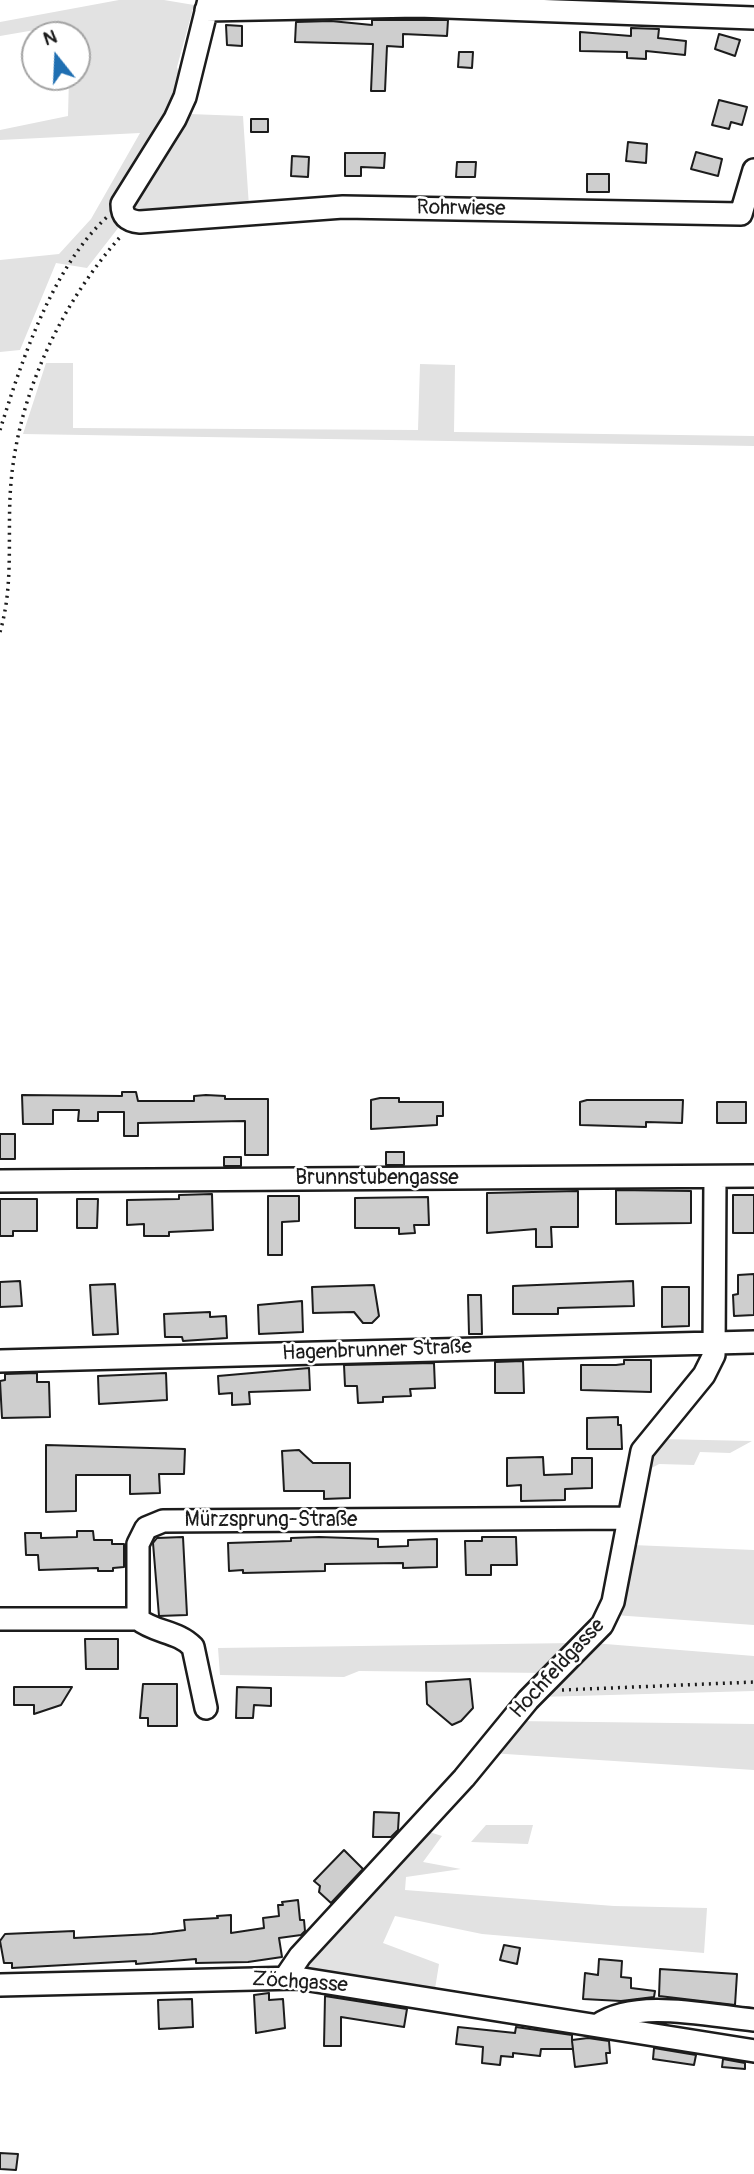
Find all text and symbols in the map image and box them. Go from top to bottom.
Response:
north arrow [21,21,91,91]
text: N [40,25,60,51]
street label: Rohrwiese [416,196,506,222]
street label: Brunnstubengasse [295,1166,459,1192]
street label: Hagenbrunner Straße [282,1335,472,1367]
street label: Mürzsprung-Straße [185,1508,357,1534]
street label: Hochfeldgasse [505,1614,611,1724]
street label: Zöchgasse [251,1967,349,1999]

